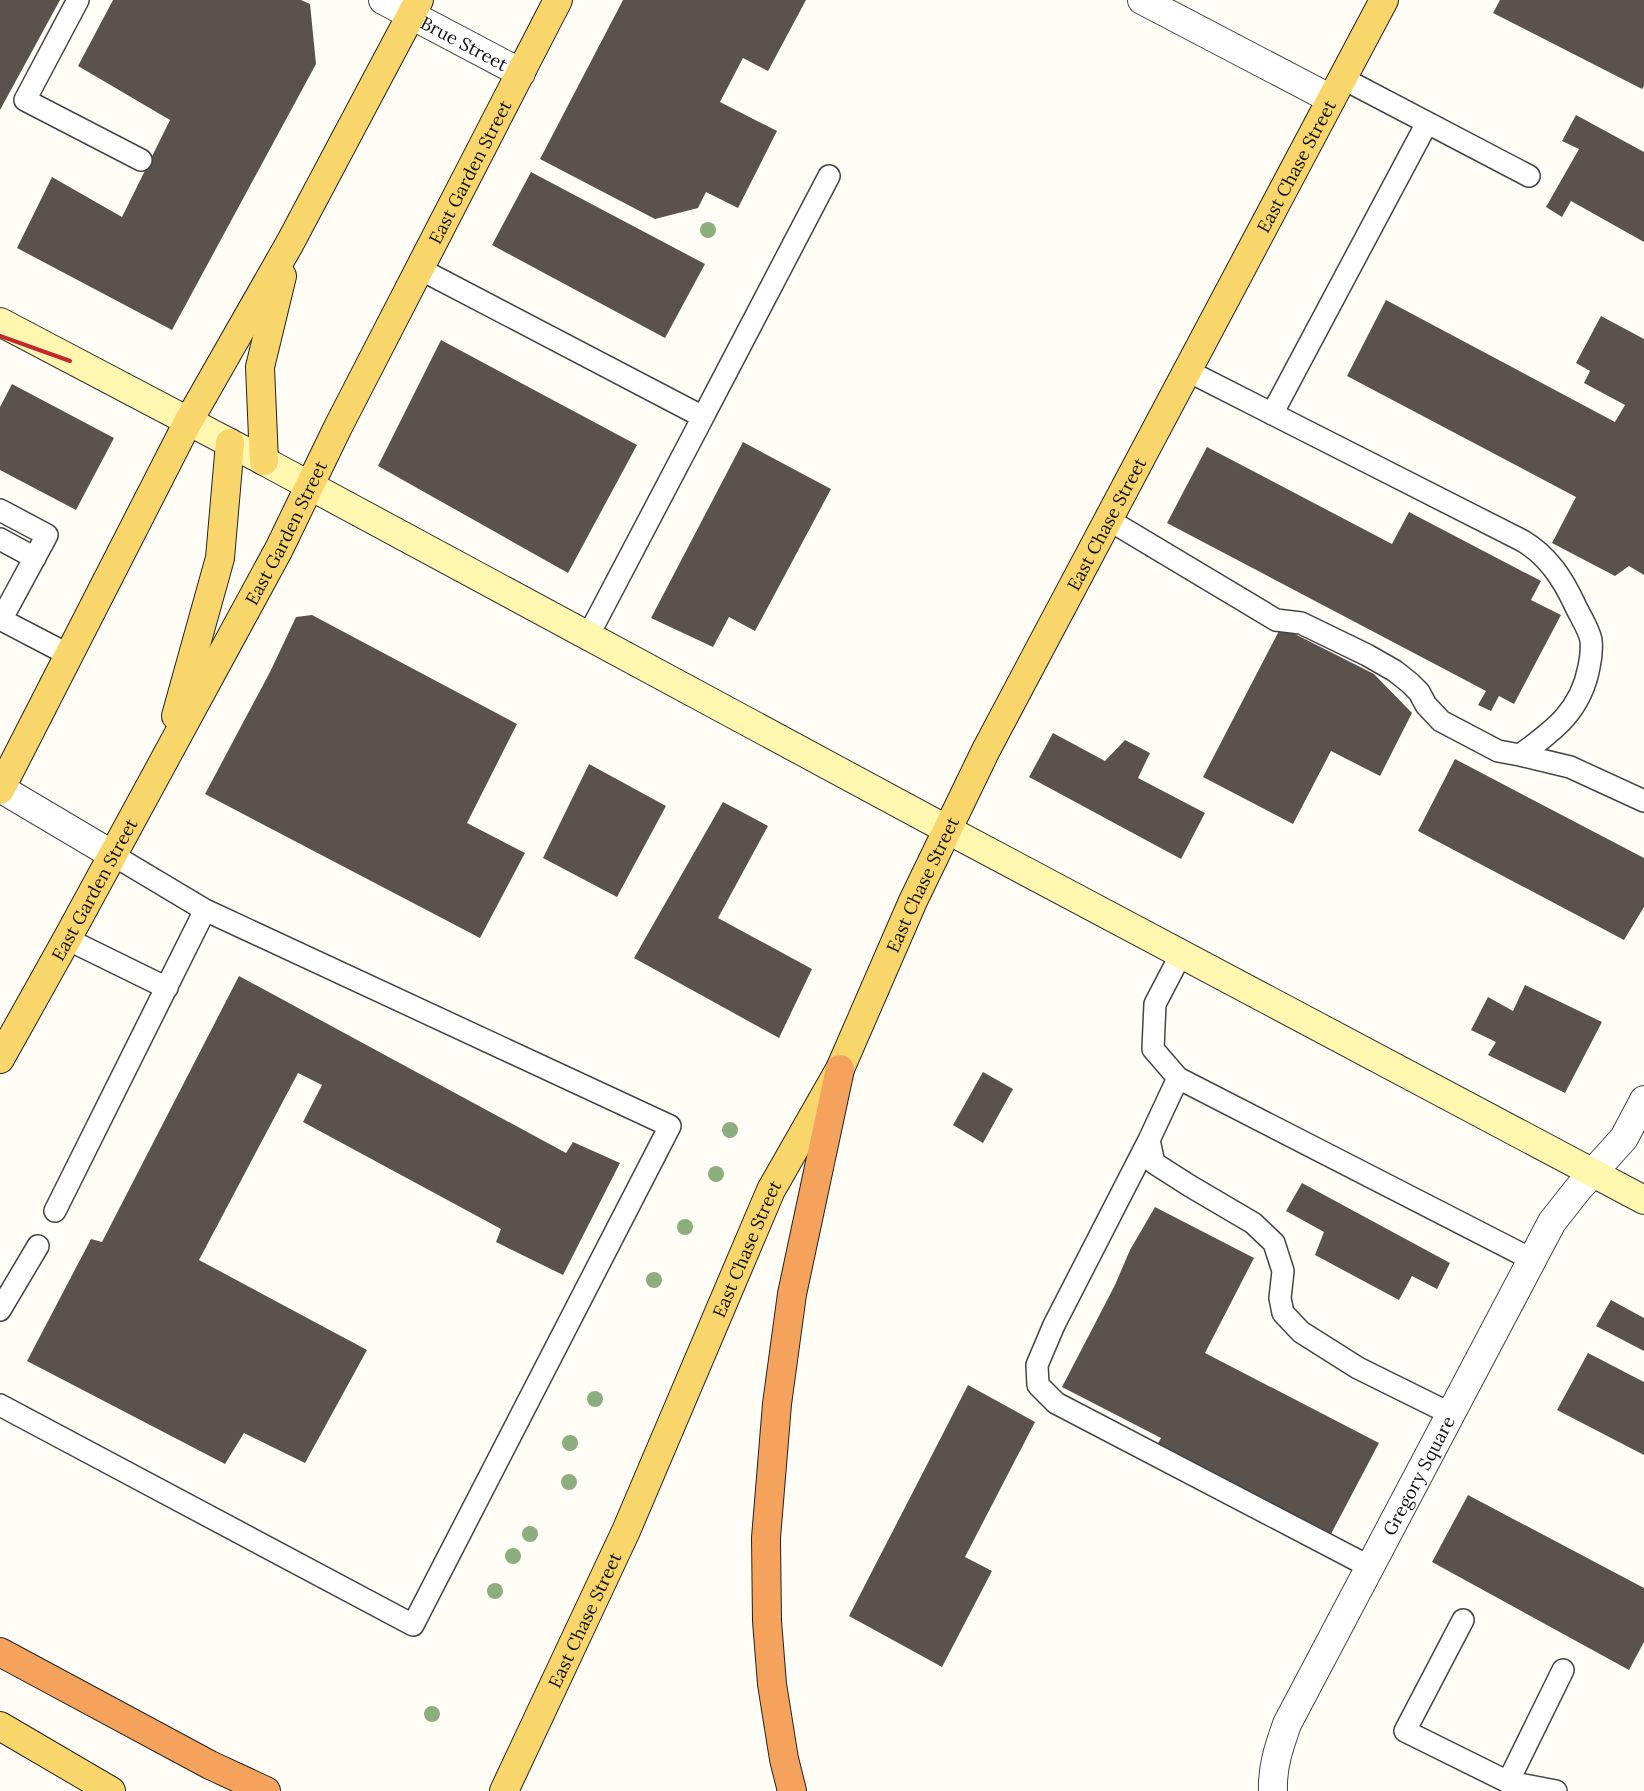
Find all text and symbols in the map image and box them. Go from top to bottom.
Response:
street label: Brue Street [417,11,512,75]
street label: East Garden Street [423,96,516,247]
street label: East Chase Street [1251,96,1341,236]
street label: East Chase Street [1061,453,1151,594]
street label: East Garden Street [239,457,332,609]
street label: East Chase Street [881,813,964,956]
street label: East Garden Street [46,814,142,964]
street label: East Chase Street [707,1176,786,1321]
street label: Gregory Square [1377,1411,1459,1539]
street label: East Chase Street [543,1548,626,1691]

